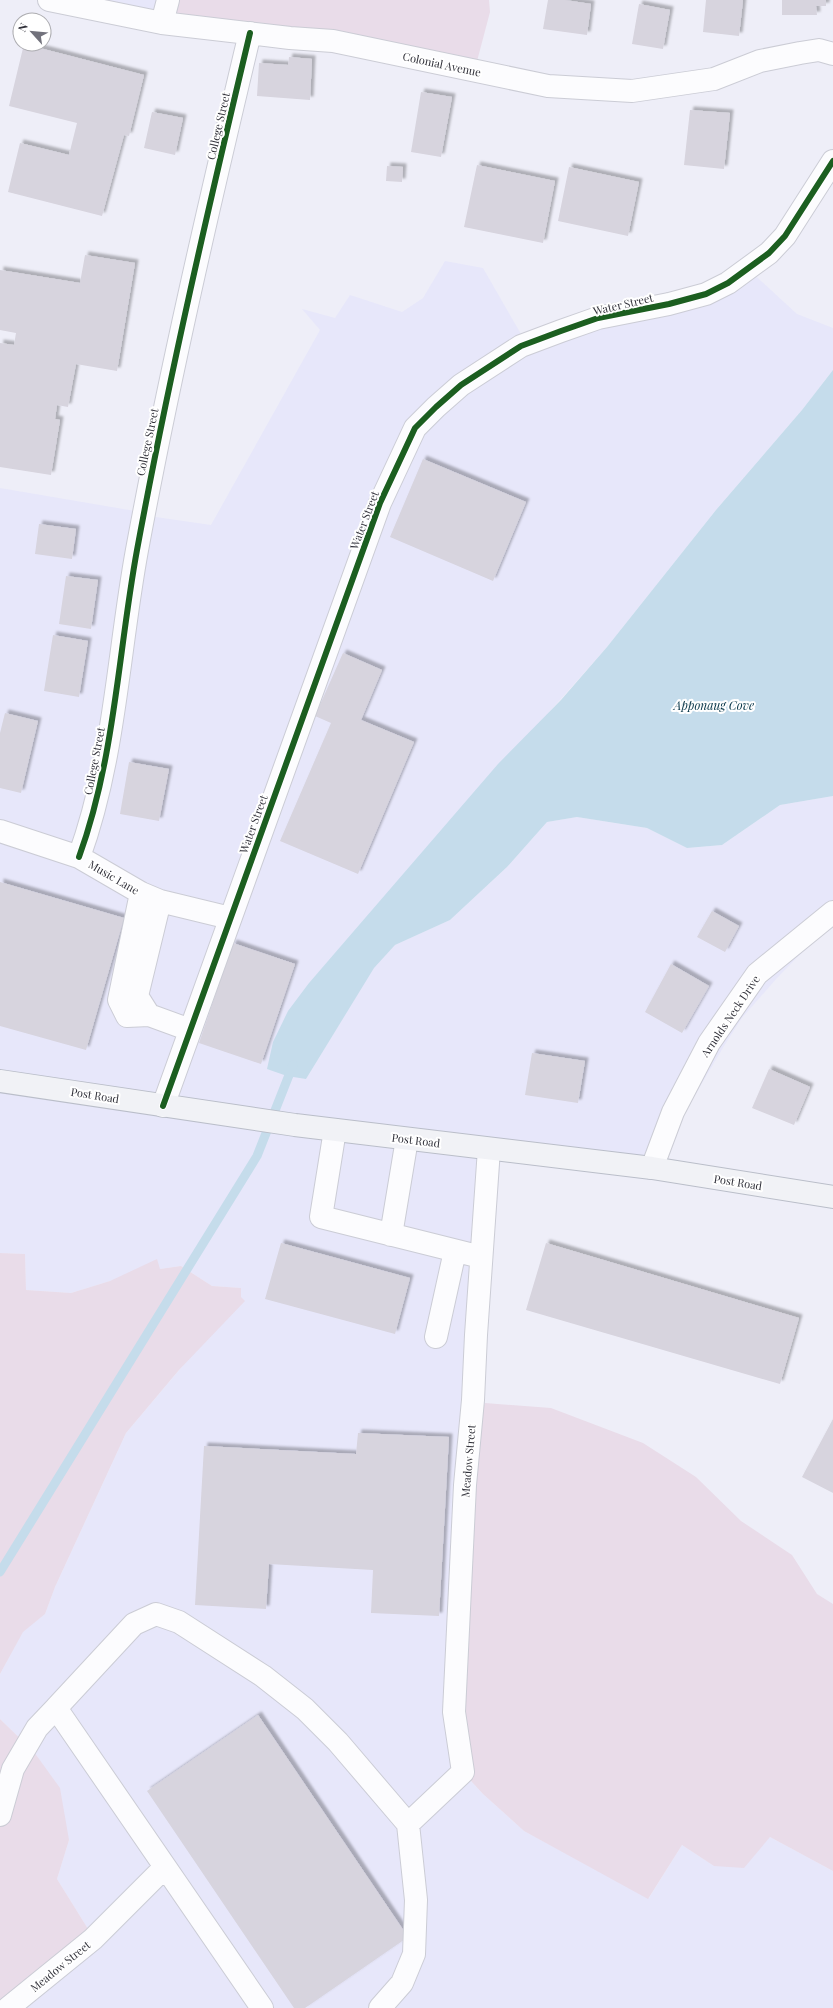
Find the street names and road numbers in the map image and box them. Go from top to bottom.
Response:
street label: Colonial Avenue [401,48,483,80]
street label: College Street [203,91,233,161]
street label: Water Street [590,290,655,318]
street label: College Street [133,407,162,477]
street label: Water Street [346,489,382,552]
street label: College Street [80,726,108,796]
street label: Water Street [235,793,271,856]
street label: Music Lane [86,856,142,898]
street label: Arnolds Neck Drive [697,972,763,1061]
street label: Post Road [70,1084,121,1106]
street label: Post Road [391,1130,442,1150]
street label: Post Road [713,1171,764,1193]
street label: Meadow Street [457,1424,479,1498]
street label: Meadow Street [27,1937,93,1995]

